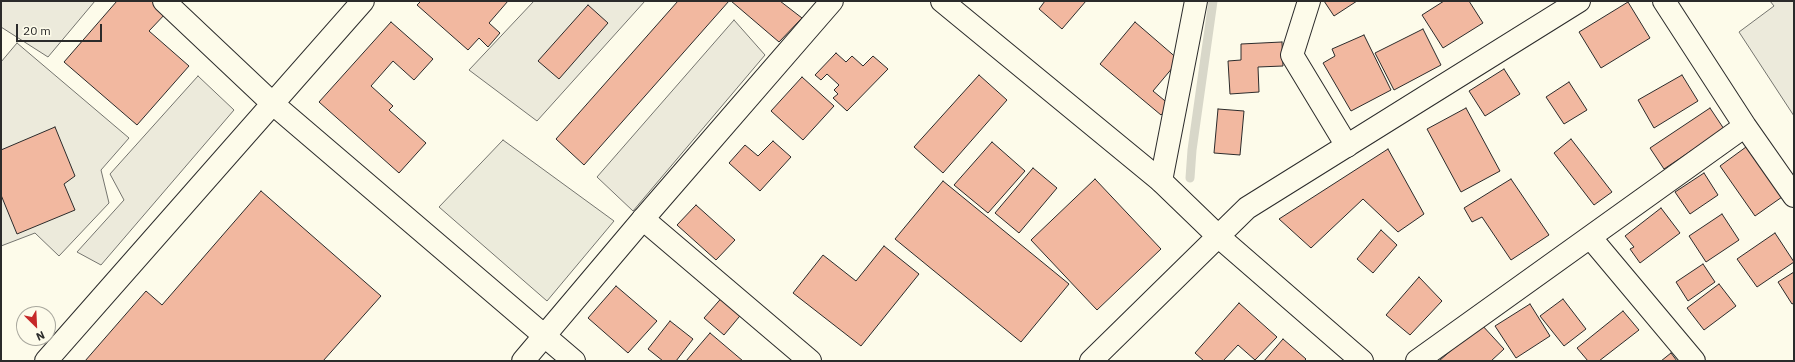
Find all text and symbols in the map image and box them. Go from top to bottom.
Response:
scale bar [18,16,104,42]
text: 20 m [23,23,51,38]
north arrow [16,306,56,346]
text: N [34,328,47,344]

